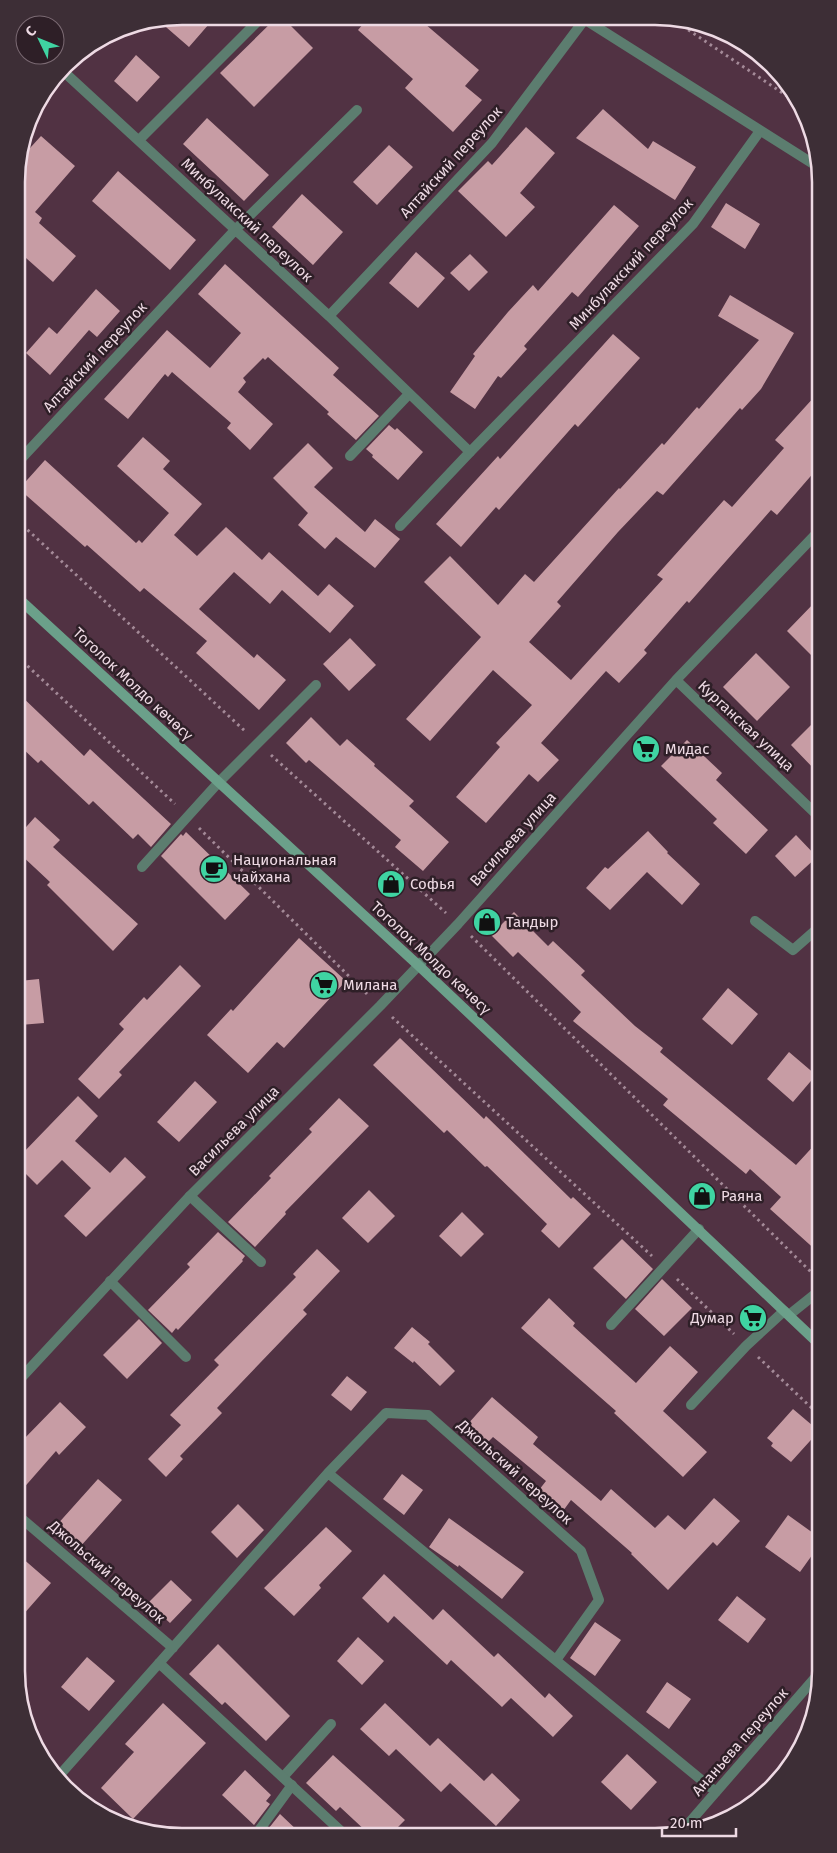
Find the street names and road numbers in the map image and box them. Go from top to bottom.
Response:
street label: Алтайский переулок [396,102,506,222]
street label: Минбулакский переулок [178,154,317,286]
street label: Минбулакский переулок [565,194,697,333]
street label: Алтайский переулок [39,298,151,416]
street label: Тоголок Молдо көчөсү [69,624,197,745]
street label: Курганская улица [694,677,798,775]
street label: Васильева улица [466,788,560,890]
street label: Тоголок Молдо көчөсү [367,898,495,1019]
street label: Васильева улица [185,1082,283,1180]
street label: Джольский переулок [453,1415,576,1528]
street label: Джольский переулок [44,1516,169,1628]
street label: Ананьева переулок [688,1684,792,1800]

